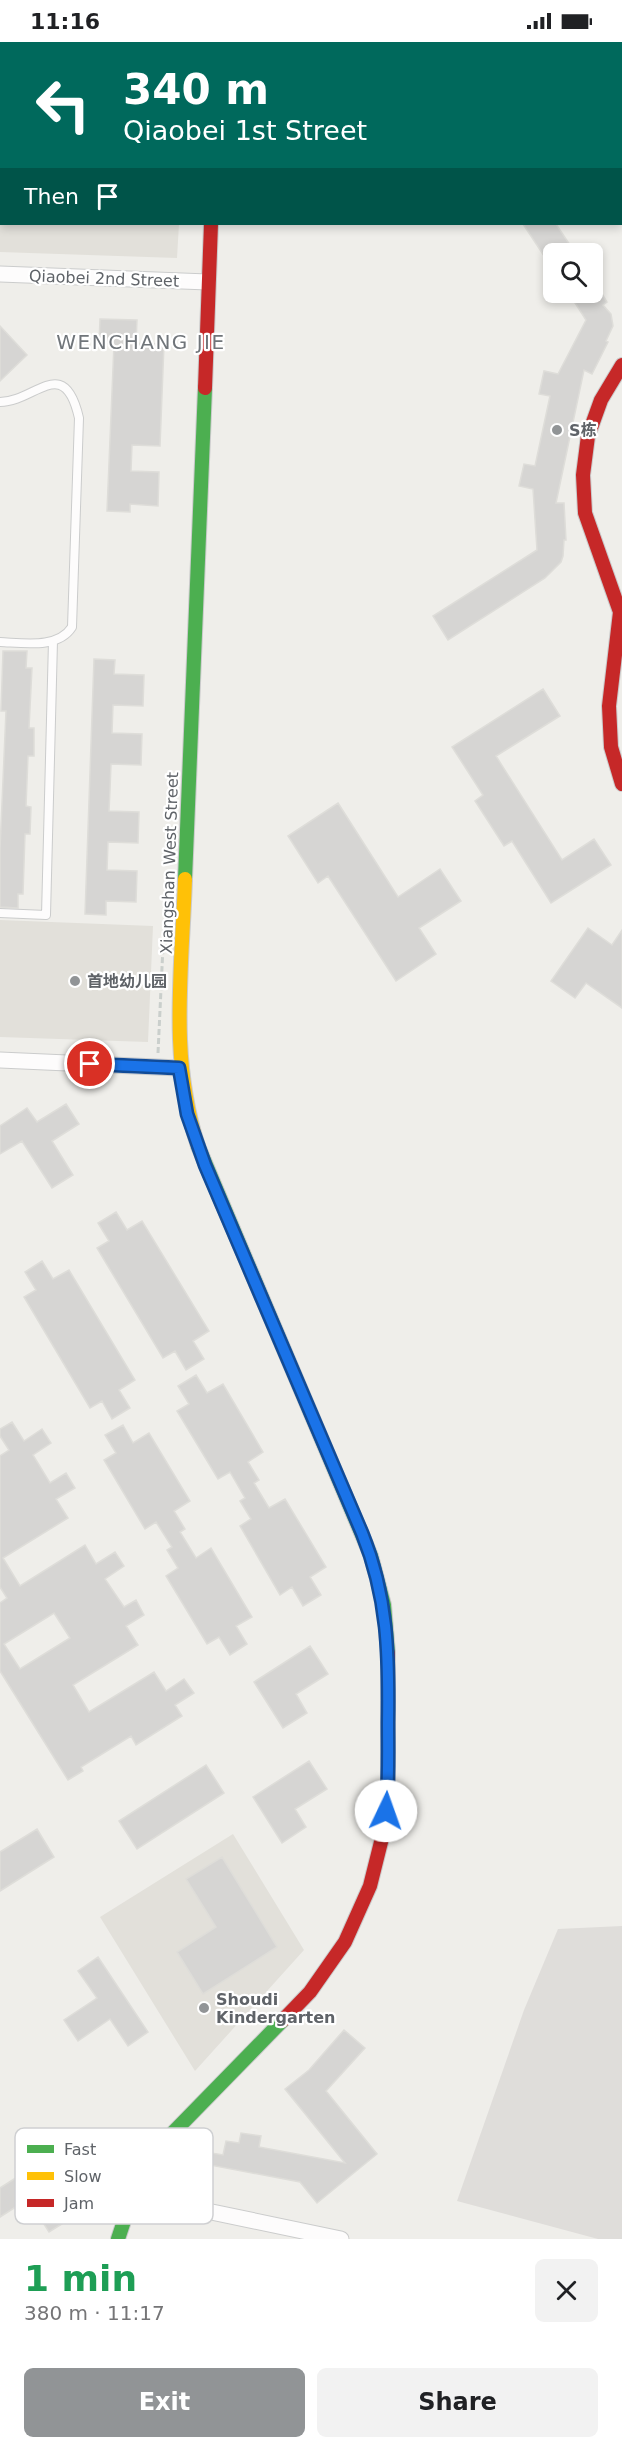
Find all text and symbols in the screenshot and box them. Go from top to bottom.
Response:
text: 11:16 [30,9,100,34]
text: 340 m [123,65,269,114]
icon: left [24,66,102,144]
text: Qiaobei 1st Street [123,115,367,146]
icon: arrive [91,180,124,213]
text: Then [24,184,79,209]
map controls [543,243,603,303]
button: search [543,243,603,303]
street label: Qiaobei 2nd Street [29,266,179,291]
district label: WENCHANG JIE [56,330,226,354]
place label: S栋 [569,421,597,440]
marker: S栋 [550,423,564,437]
street label: Xiangshan West Street [157,772,182,954]
place label: 首地幼儿园 [87,972,167,991]
marker: 首地幼儿园 [68,974,82,988]
pin [64,1038,115,1089]
icon: arrive [73,1047,106,1080]
position arrow [354,1779,418,1843]
place label: Shoudi Kindergarten [216,1990,336,2027]
marker: Shoudi Kindergarten [197,2001,211,2015]
legend [15,2128,213,2224]
text: Fast [64,2140,96,2159]
text: Slow [64,2167,101,2186]
text: Jam [63,2194,94,2213]
text: 1 min [24,2258,137,2299]
button: close [535,2259,598,2322]
text: 380 m · 11:17 [24,2301,165,2325]
button: Exit [24,2368,305,2437]
button: Share [317,2368,598,2437]

